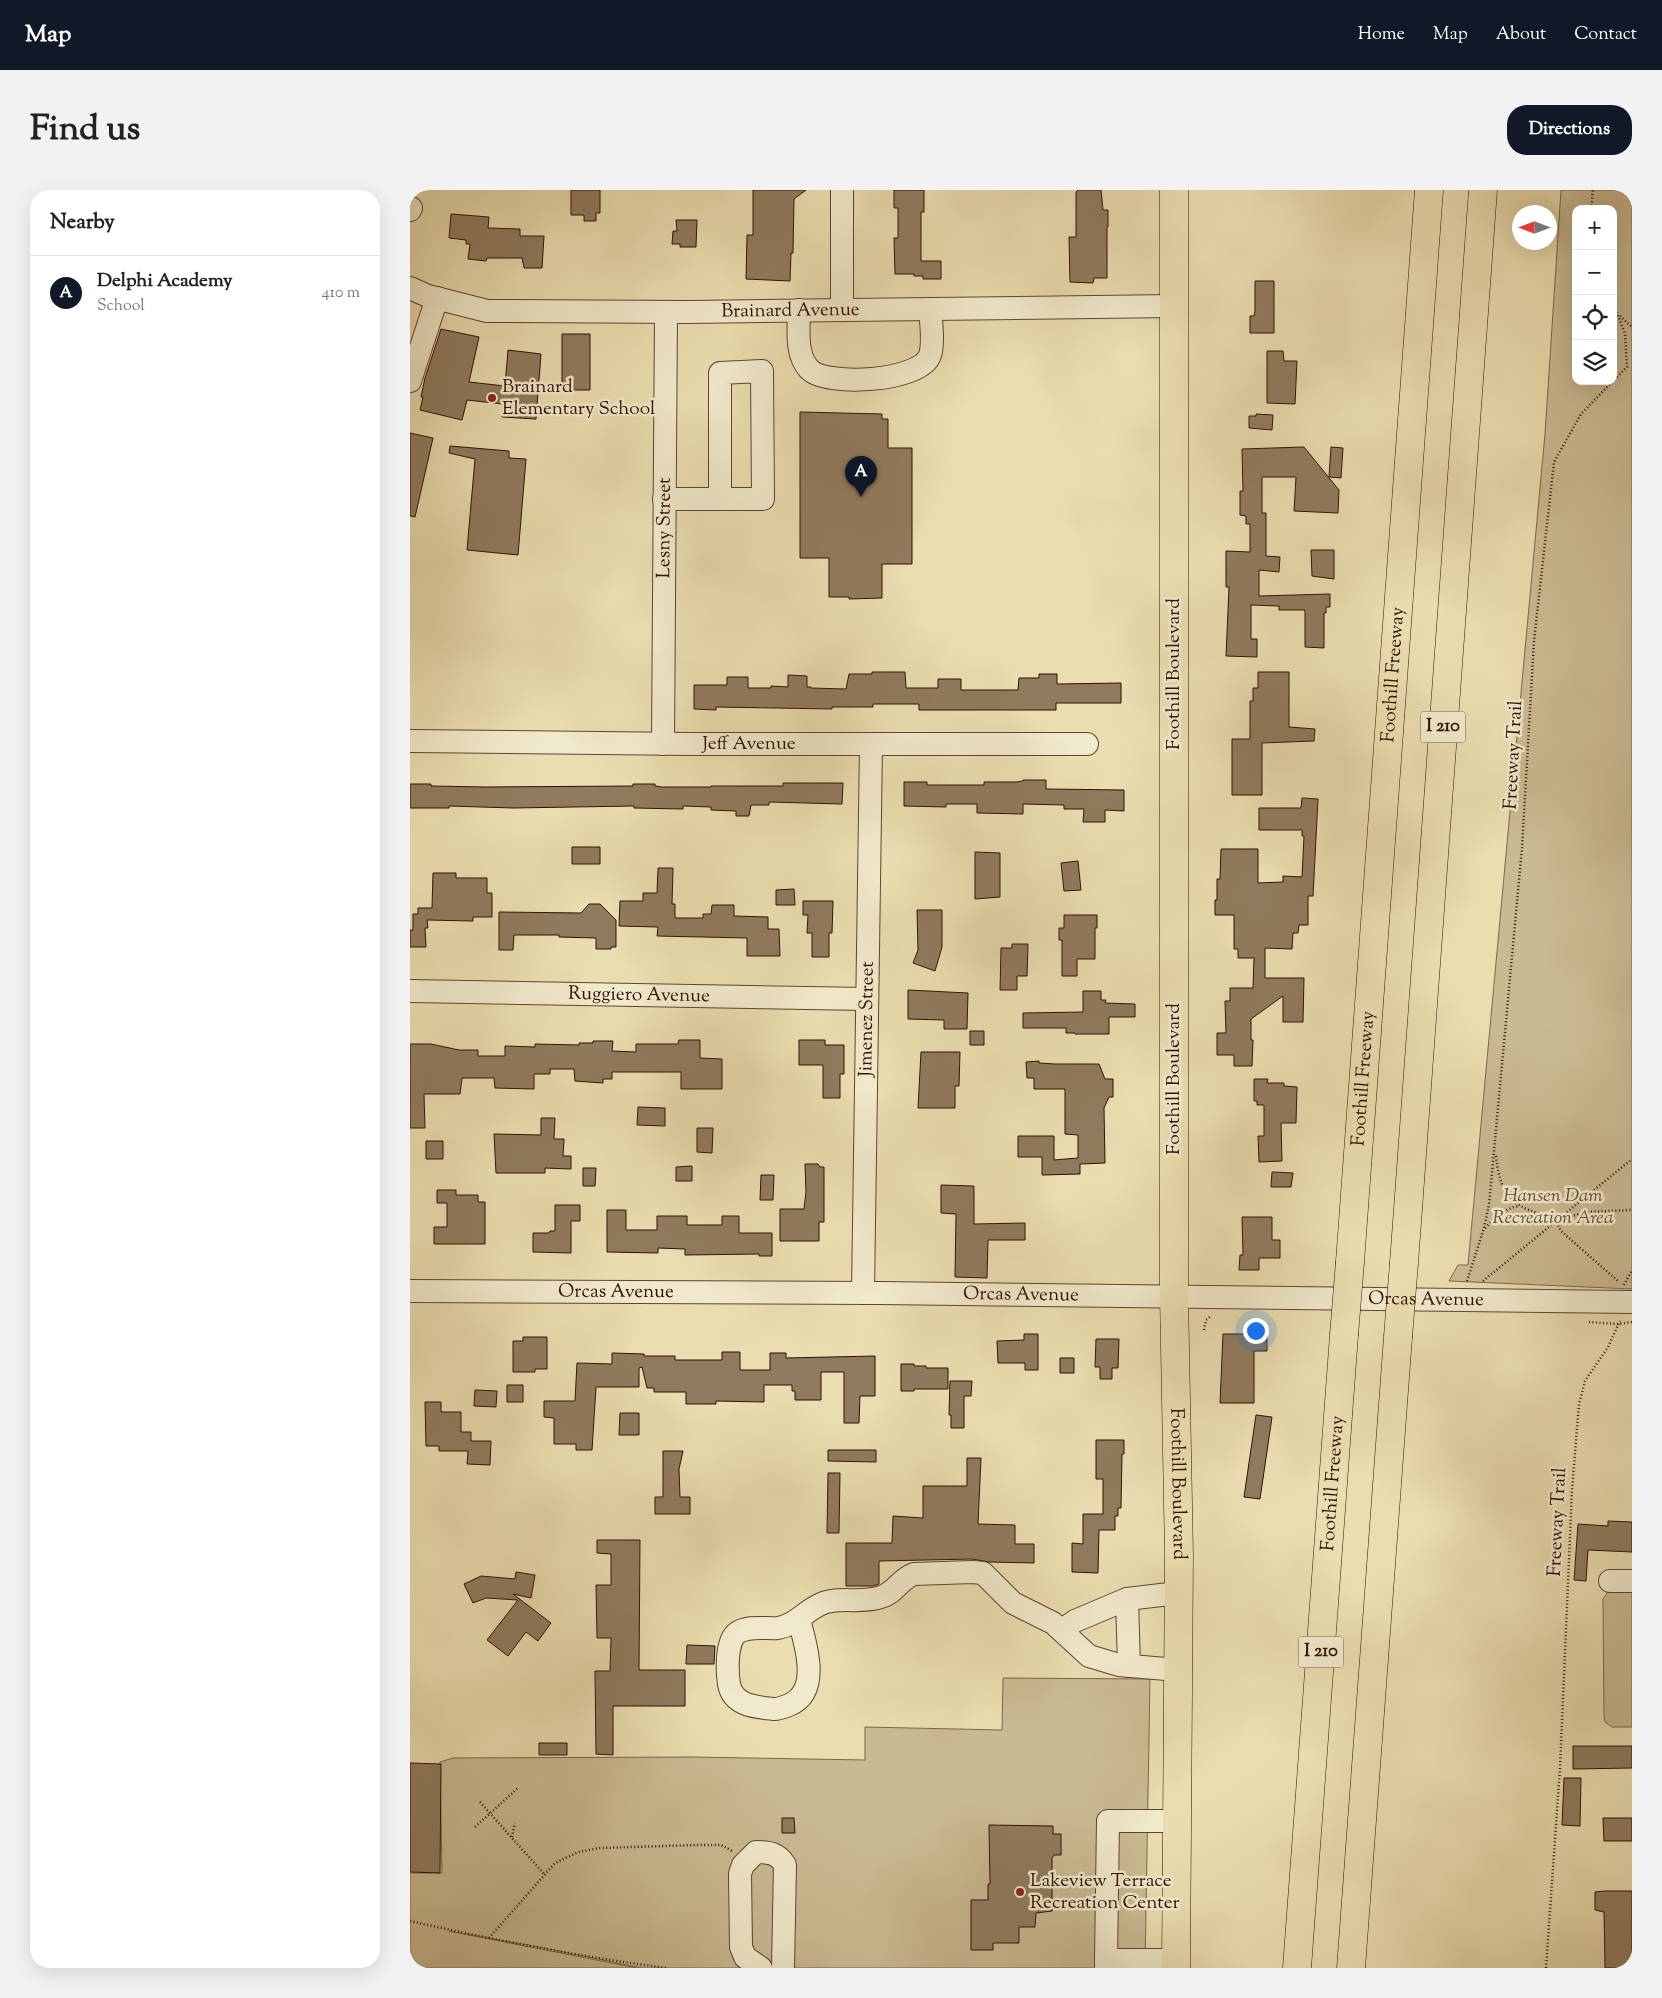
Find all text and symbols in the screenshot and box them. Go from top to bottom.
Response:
text: Map [25,18,71,52]
text: Home [1358,22,1405,48]
text: Map [1433,22,1468,48]
text: About [1496,22,1546,48]
text: Contact [1574,22,1637,48]
text: Find us [30,105,140,156]
button: Directions [1507,105,1632,155]
north arrow [1512,205,1557,250]
map controls [1572,205,1617,385]
button: + [1572,205,1617,250]
text: Nearby [50,208,115,238]
button: − [1572,250,1617,295]
text: Delphi Academy [97,268,233,295]
text: A [60,282,73,305]
text: 410 m [322,282,360,305]
text: School [97,295,145,318]
button: locate [1572,295,1617,340]
street label: Brainard Avenue [721,296,860,325]
button: layers [1572,340,1617,385]
place label: Brainard Elementary School [502,374,655,423]
marker: Brainard Elementary School [486,392,498,404]
pin: A [845,456,877,497]
street label: Lesny Street [651,477,678,579]
street label: Foothill Boulevard [1161,598,1188,750]
street label: Foothill Freeway [1375,605,1412,743]
street label: Freeway Trail [1498,700,1530,810]
road number: I 210 [1420,712,1466,742]
street label: Jeff Avenue [701,731,796,758]
street label: Jimenez Street [853,961,881,1078]
street label: Ruggiero Avenue [568,980,710,1010]
street label: Foothill Boulevard [1161,1003,1188,1155]
street label: Foothill Freeway [1345,1009,1382,1147]
park label: Hansen Dam Recreation Area [1492,1183,1614,1232]
street label: Orcas Avenue [558,1278,674,1306]
street label: Orcas Avenue [963,1280,1079,1309]
street label: Orcas Avenue [1368,1285,1484,1314]
your location [1243,1318,1269,1344]
street label: Foothill Boulevard [1163,1408,1193,1561]
street label: Foothill Freeway [1314,1414,1352,1552]
street label: Freeway Trail [1542,1467,1574,1577]
road number: I 210 [1298,1636,1344,1668]
place label: Lakeview Terrace Recreation Center [1030,1868,1180,1917]
marker: Lakeview Terrace Recreation Center [1014,1886,1026,1898]

